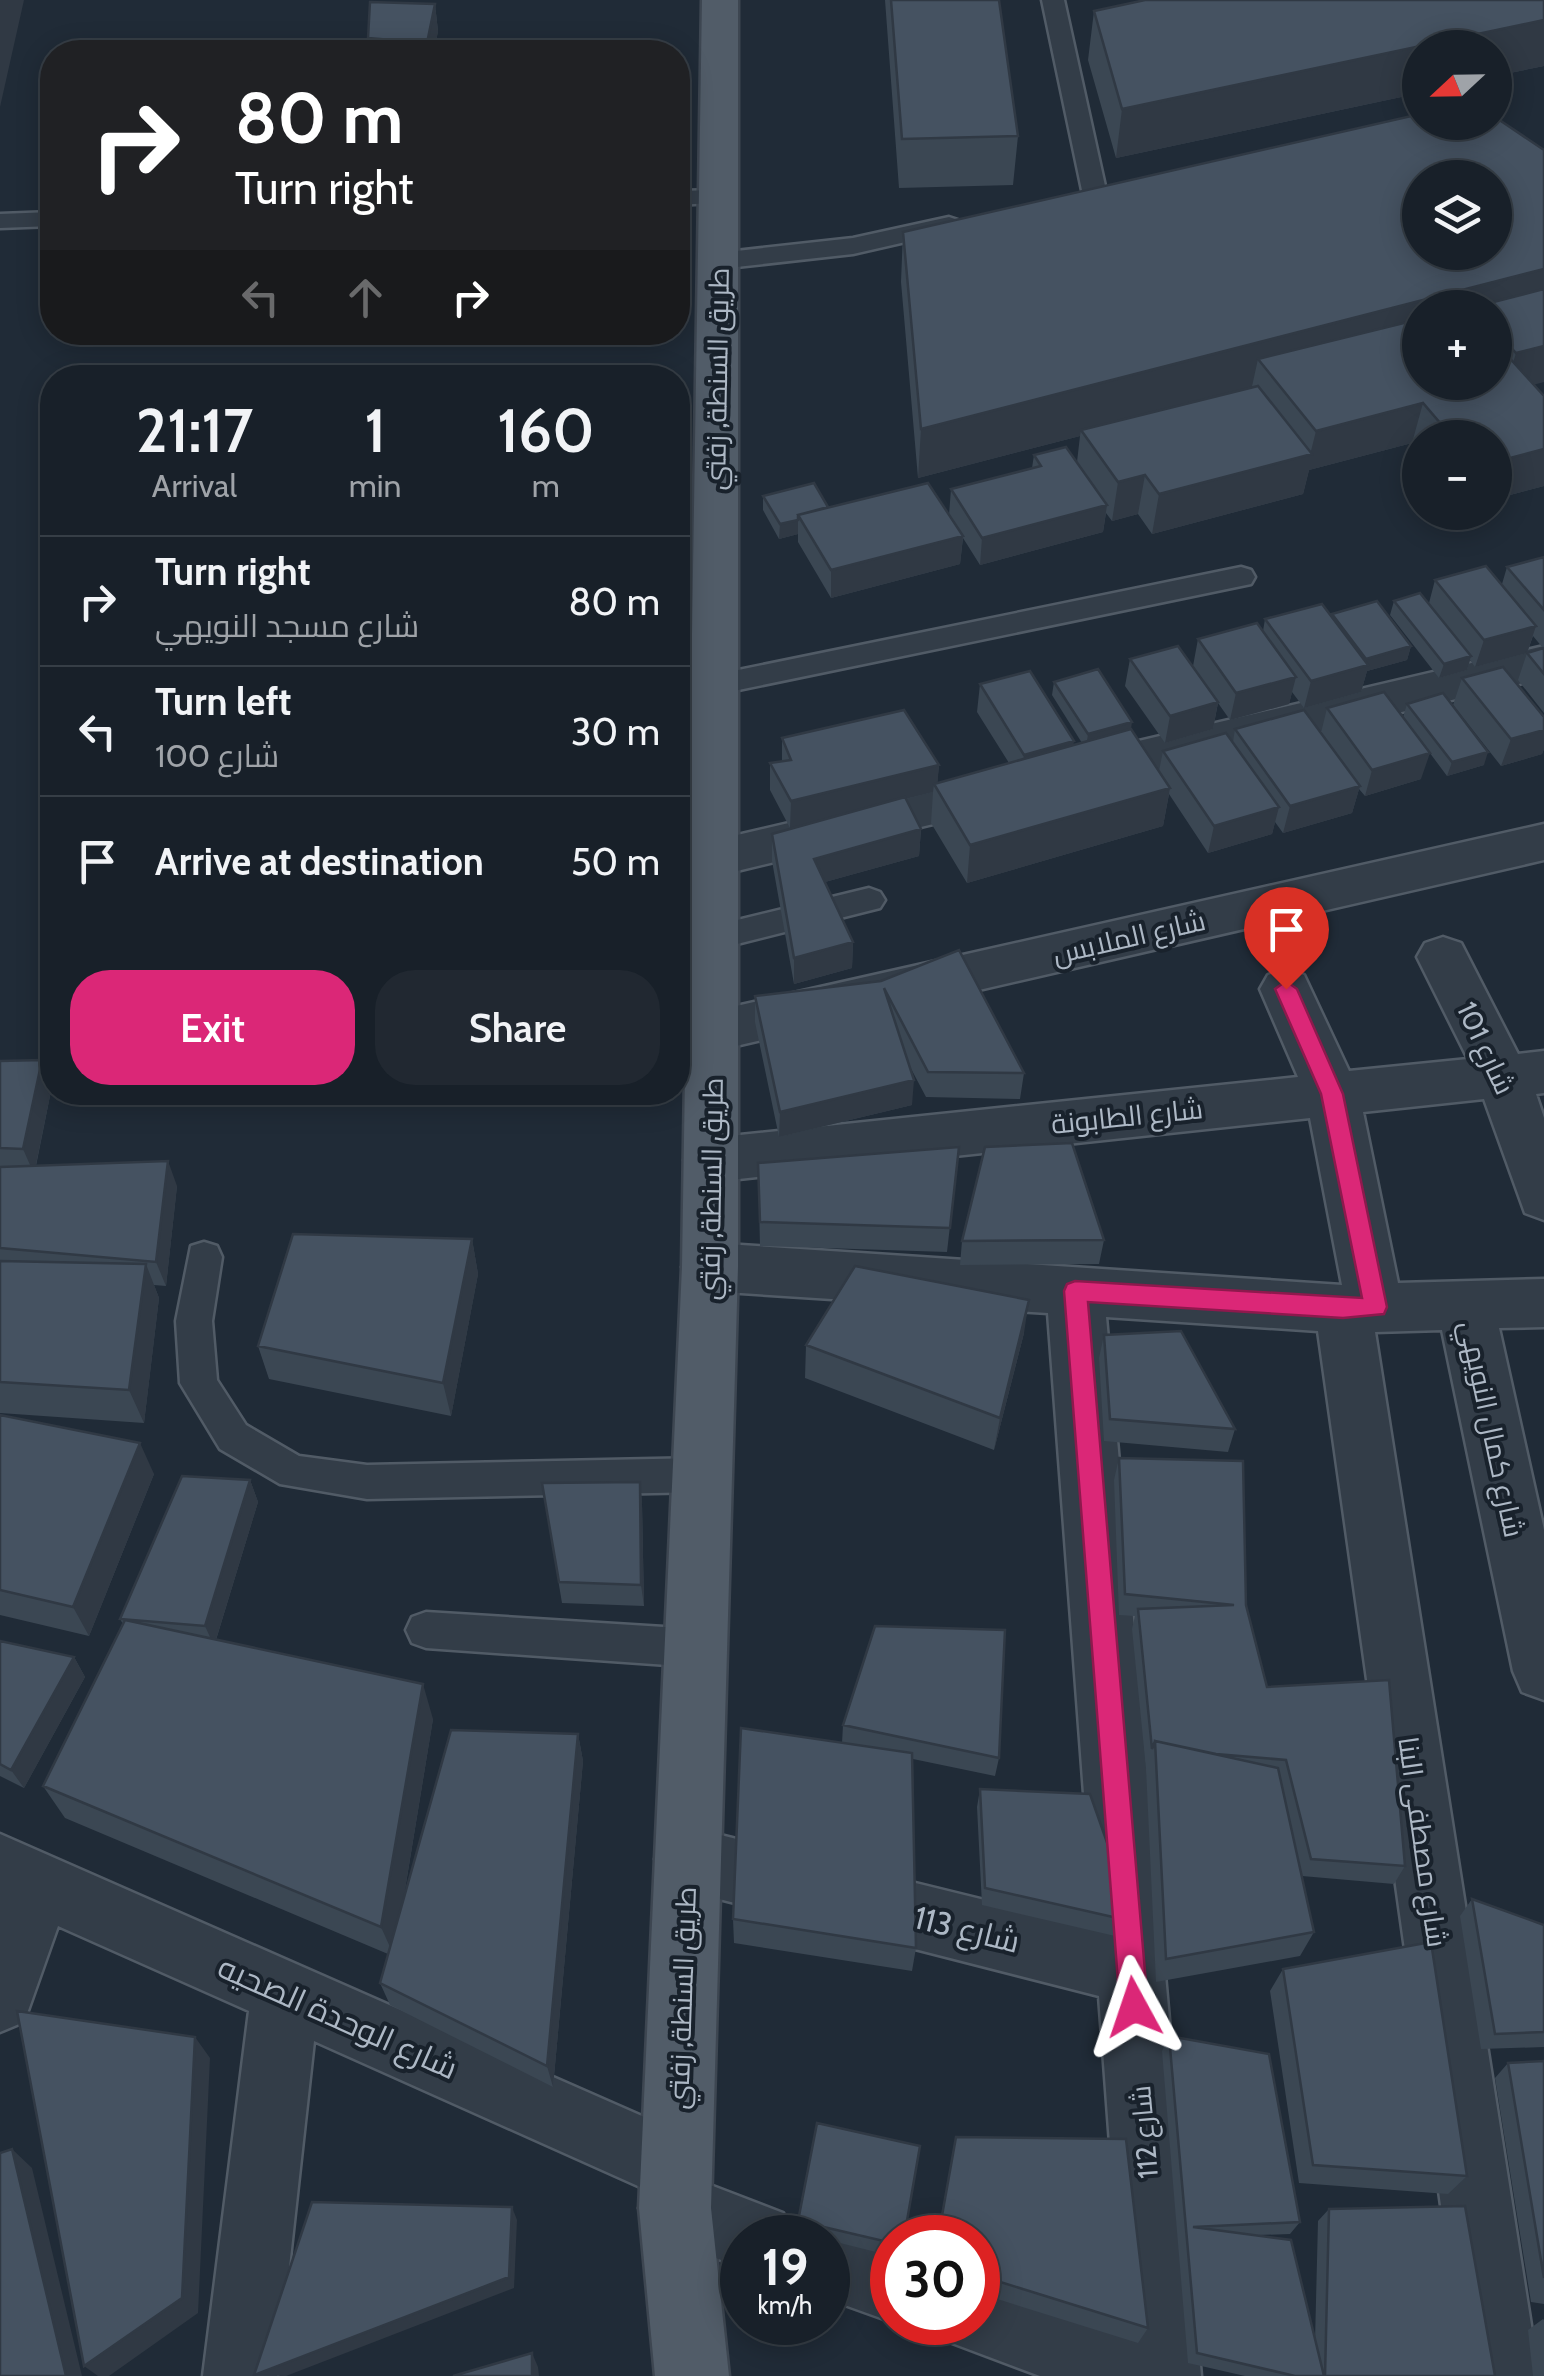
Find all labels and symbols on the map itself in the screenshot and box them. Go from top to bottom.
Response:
north arrow [1402,30,1512,140]
street label: طريق السنطة, زفتي [698,267,741,491]
pin [1244,887,1329,990]
street label: شارع الملابس [1049,903,1209,973]
street label: شارع 101 [1448,996,1522,1101]
street label: طريق السنطة, زفتي [692,1077,735,1301]
street label: شارع الطابونة [1049,1091,1205,1143]
street label: شارع كمال النويهي [1448,1318,1532,1541]
street label: شارع مصطفى البنا [1389,1735,1455,1950]
street label: طريق السنطة, زفتي [661,1886,708,2110]
street label: شارع 113 [909,1897,1024,1964]
street label: شارع الوحدة الصحيه [211,1947,464,2090]
position arrow [1082,1955,1186,2059]
street label: شارع 112 [1123,2084,1167,2180]
speed limit sign: 30 [870,2215,1000,2345]

